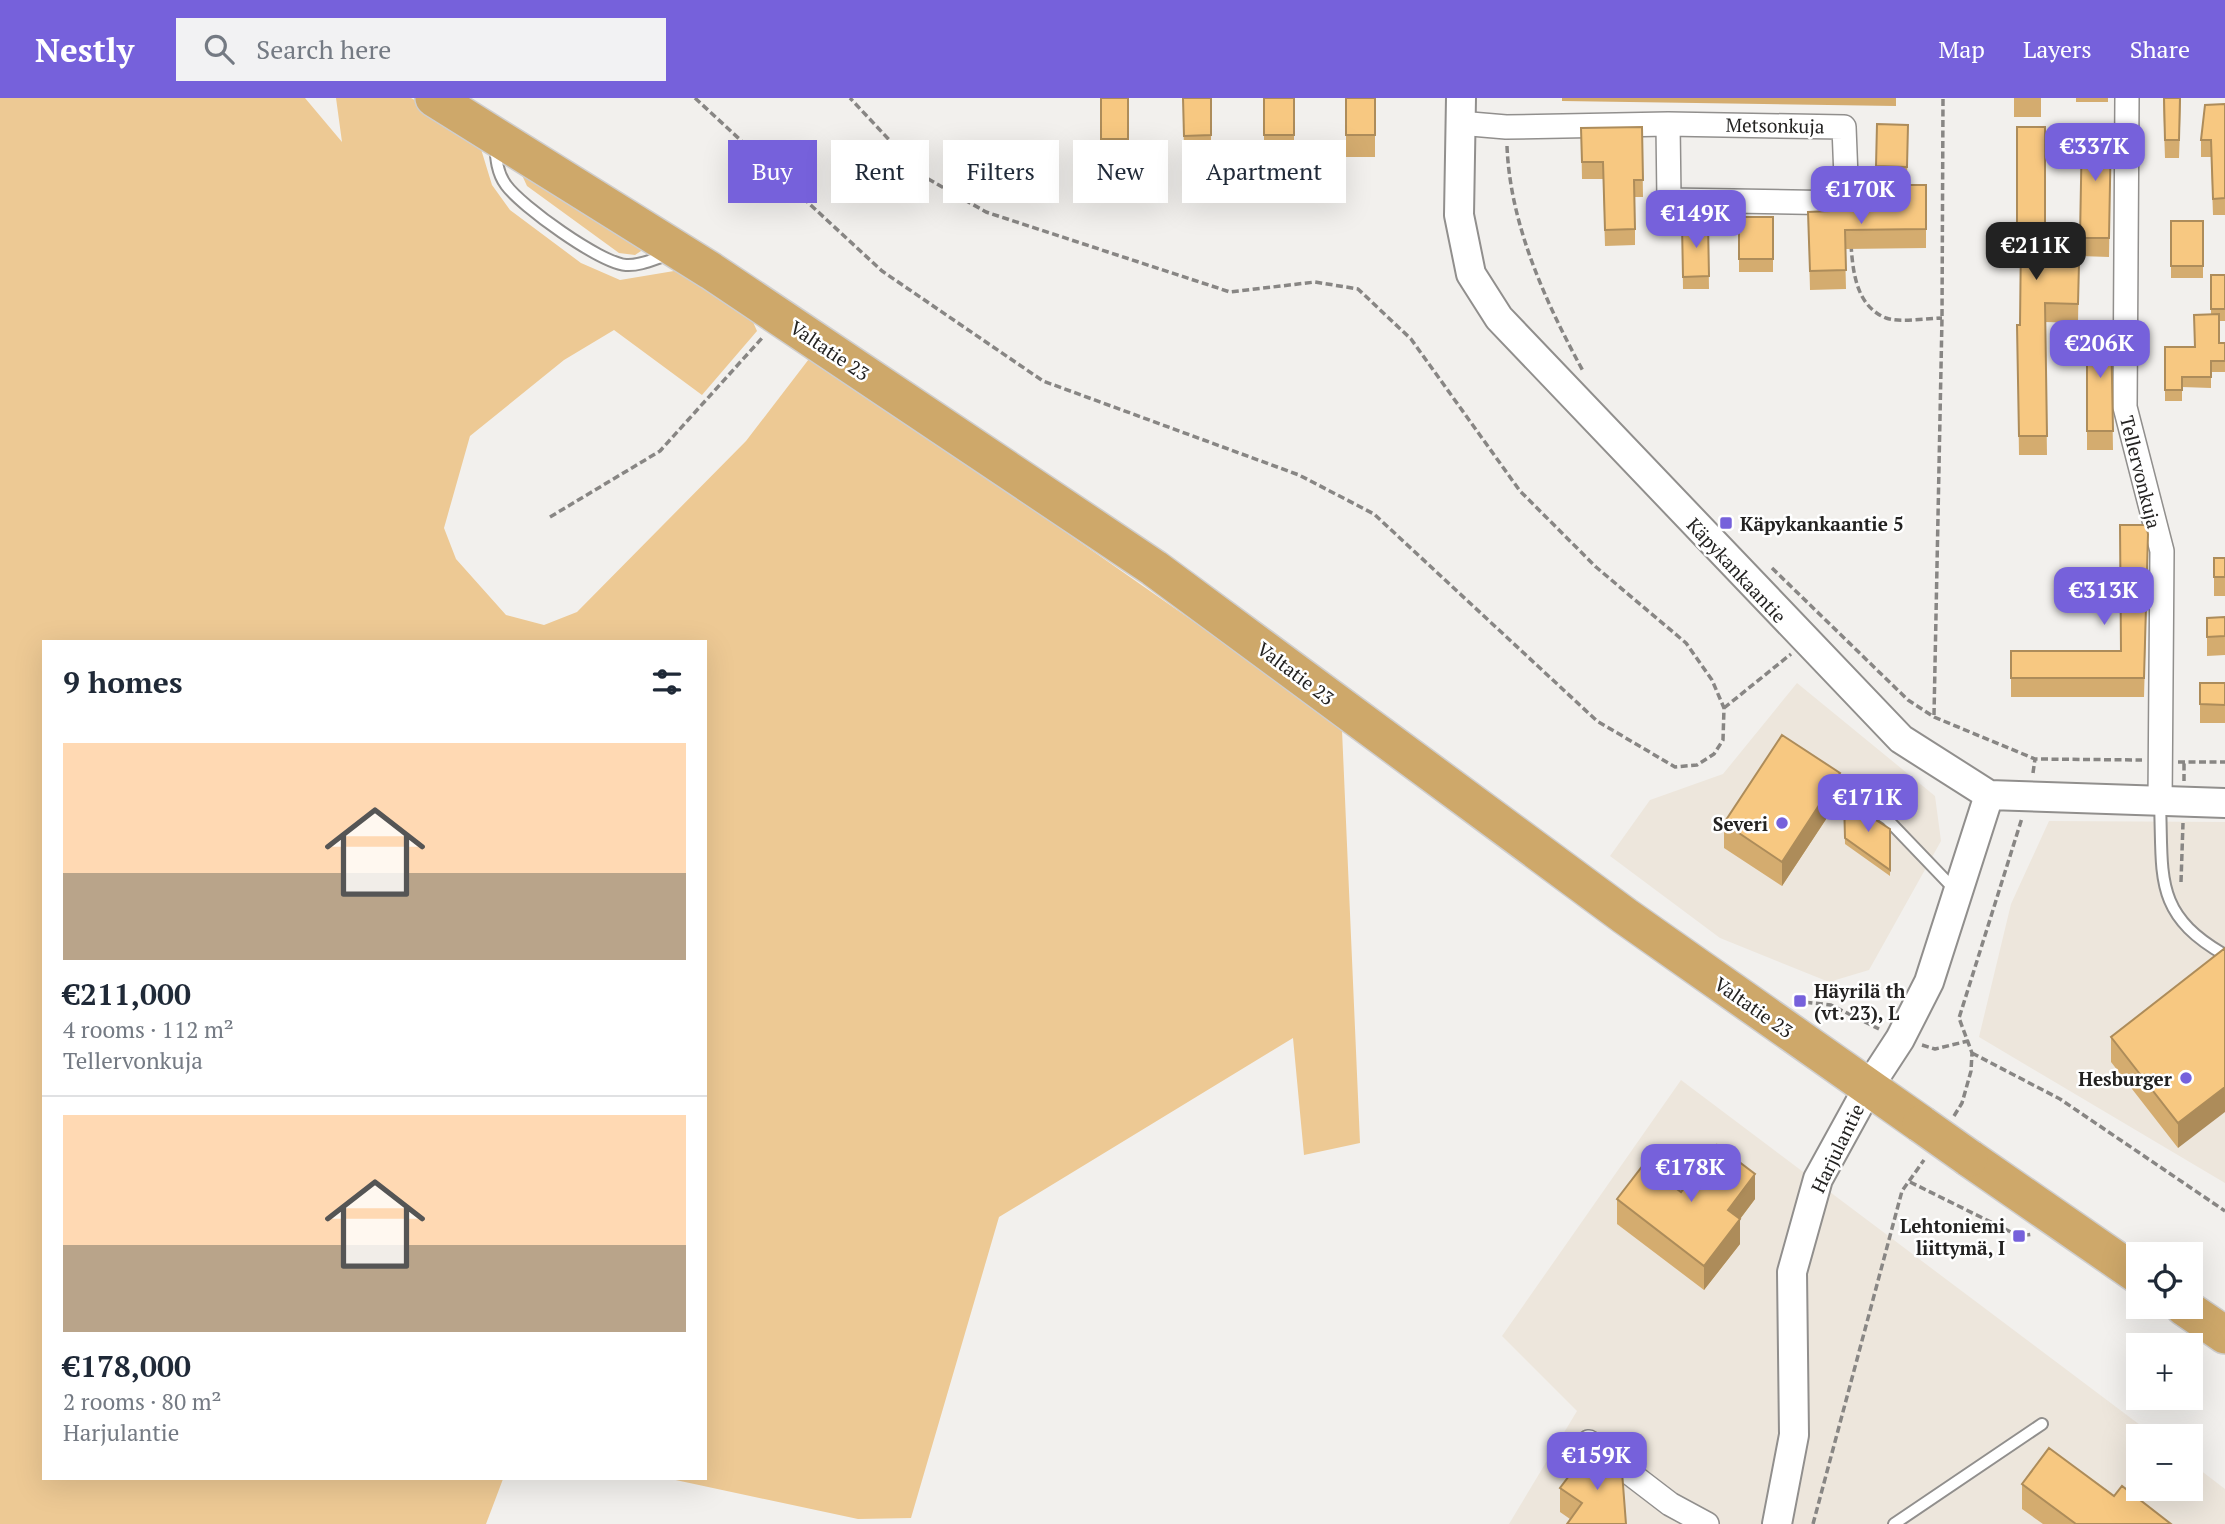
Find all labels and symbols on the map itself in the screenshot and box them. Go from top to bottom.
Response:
street label: Metsonkuja [1725,112,1825,138]
pin: €337K [2046,123,2144,183]
pin: €170K [1812,166,1910,226]
pin: €149K [1647,190,1745,250]
pin: €211K [1987,222,2085,282]
street label: Valtatie 23 [785,314,875,386]
pin: €206K [2051,320,2149,380]
street label: Tellervonkuja [2115,413,2167,531]
place label: Käpykankaantie 5 [1740,511,1904,536]
street label: Käpykankaantie [1682,512,1792,628]
marker: Käpykankaantie 5 [1718,515,1734,531]
pin: €313K [2055,568,2153,627]
street label: Valtatie 23 [1252,636,1340,710]
pin: €171K [1819,774,1917,834]
place label: Severi [1713,811,1768,836]
marker: Severi [1774,815,1790,831]
street label: Valtatie 23 [1710,971,1798,1043]
place label: Häyrilä th (vt. 23), L [1814,978,1906,1025]
marker: Häyrilä th (vt. 23), L [1792,993,1808,1009]
place label: Hesburger [2078,1066,2173,1091]
marker: Hesburger [2178,1070,2194,1086]
street label: Harjulantie [1805,1099,1869,1197]
pin: €178K [1642,1144,1740,1204]
place label: Lehtoniemi liittymä, I [1900,1213,2005,1260]
marker: Lehtoniemi liittymä, I [2011,1228,2027,1244]
pin: €159K [1548,1432,1646,1492]

